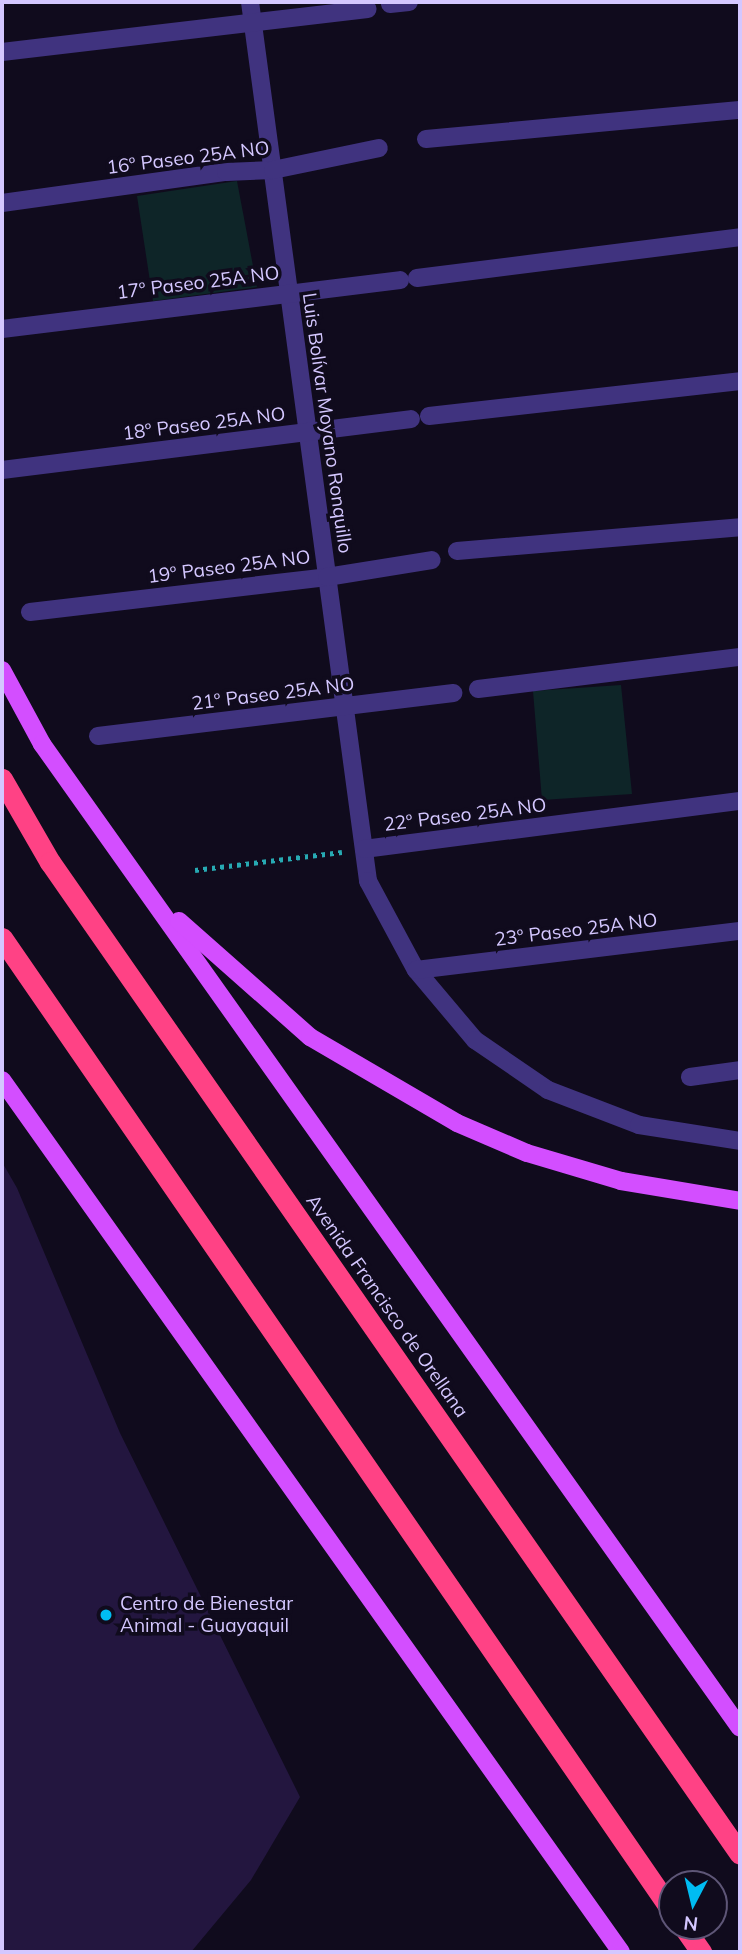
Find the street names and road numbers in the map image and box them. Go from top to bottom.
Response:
street label: 16º Paseo 25A NO [105,137,271,179]
street label: 17º Paseo 25A NO [115,262,281,304]
street label: Luis Bolívar Moyano Ronquillo [297,291,357,555]
street label: 18º Paseo 25A NO [121,403,287,445]
street label: 19º Paseo 25A NO [146,546,312,588]
street label: 21º Paseo 25A NO [190,673,356,715]
street label: 22º Paseo 25A NO [382,794,548,836]
street label: 23º Paseo 25A NO [493,909,659,951]
street label: Avenida Francisco de Orellana [301,1190,473,1422]

